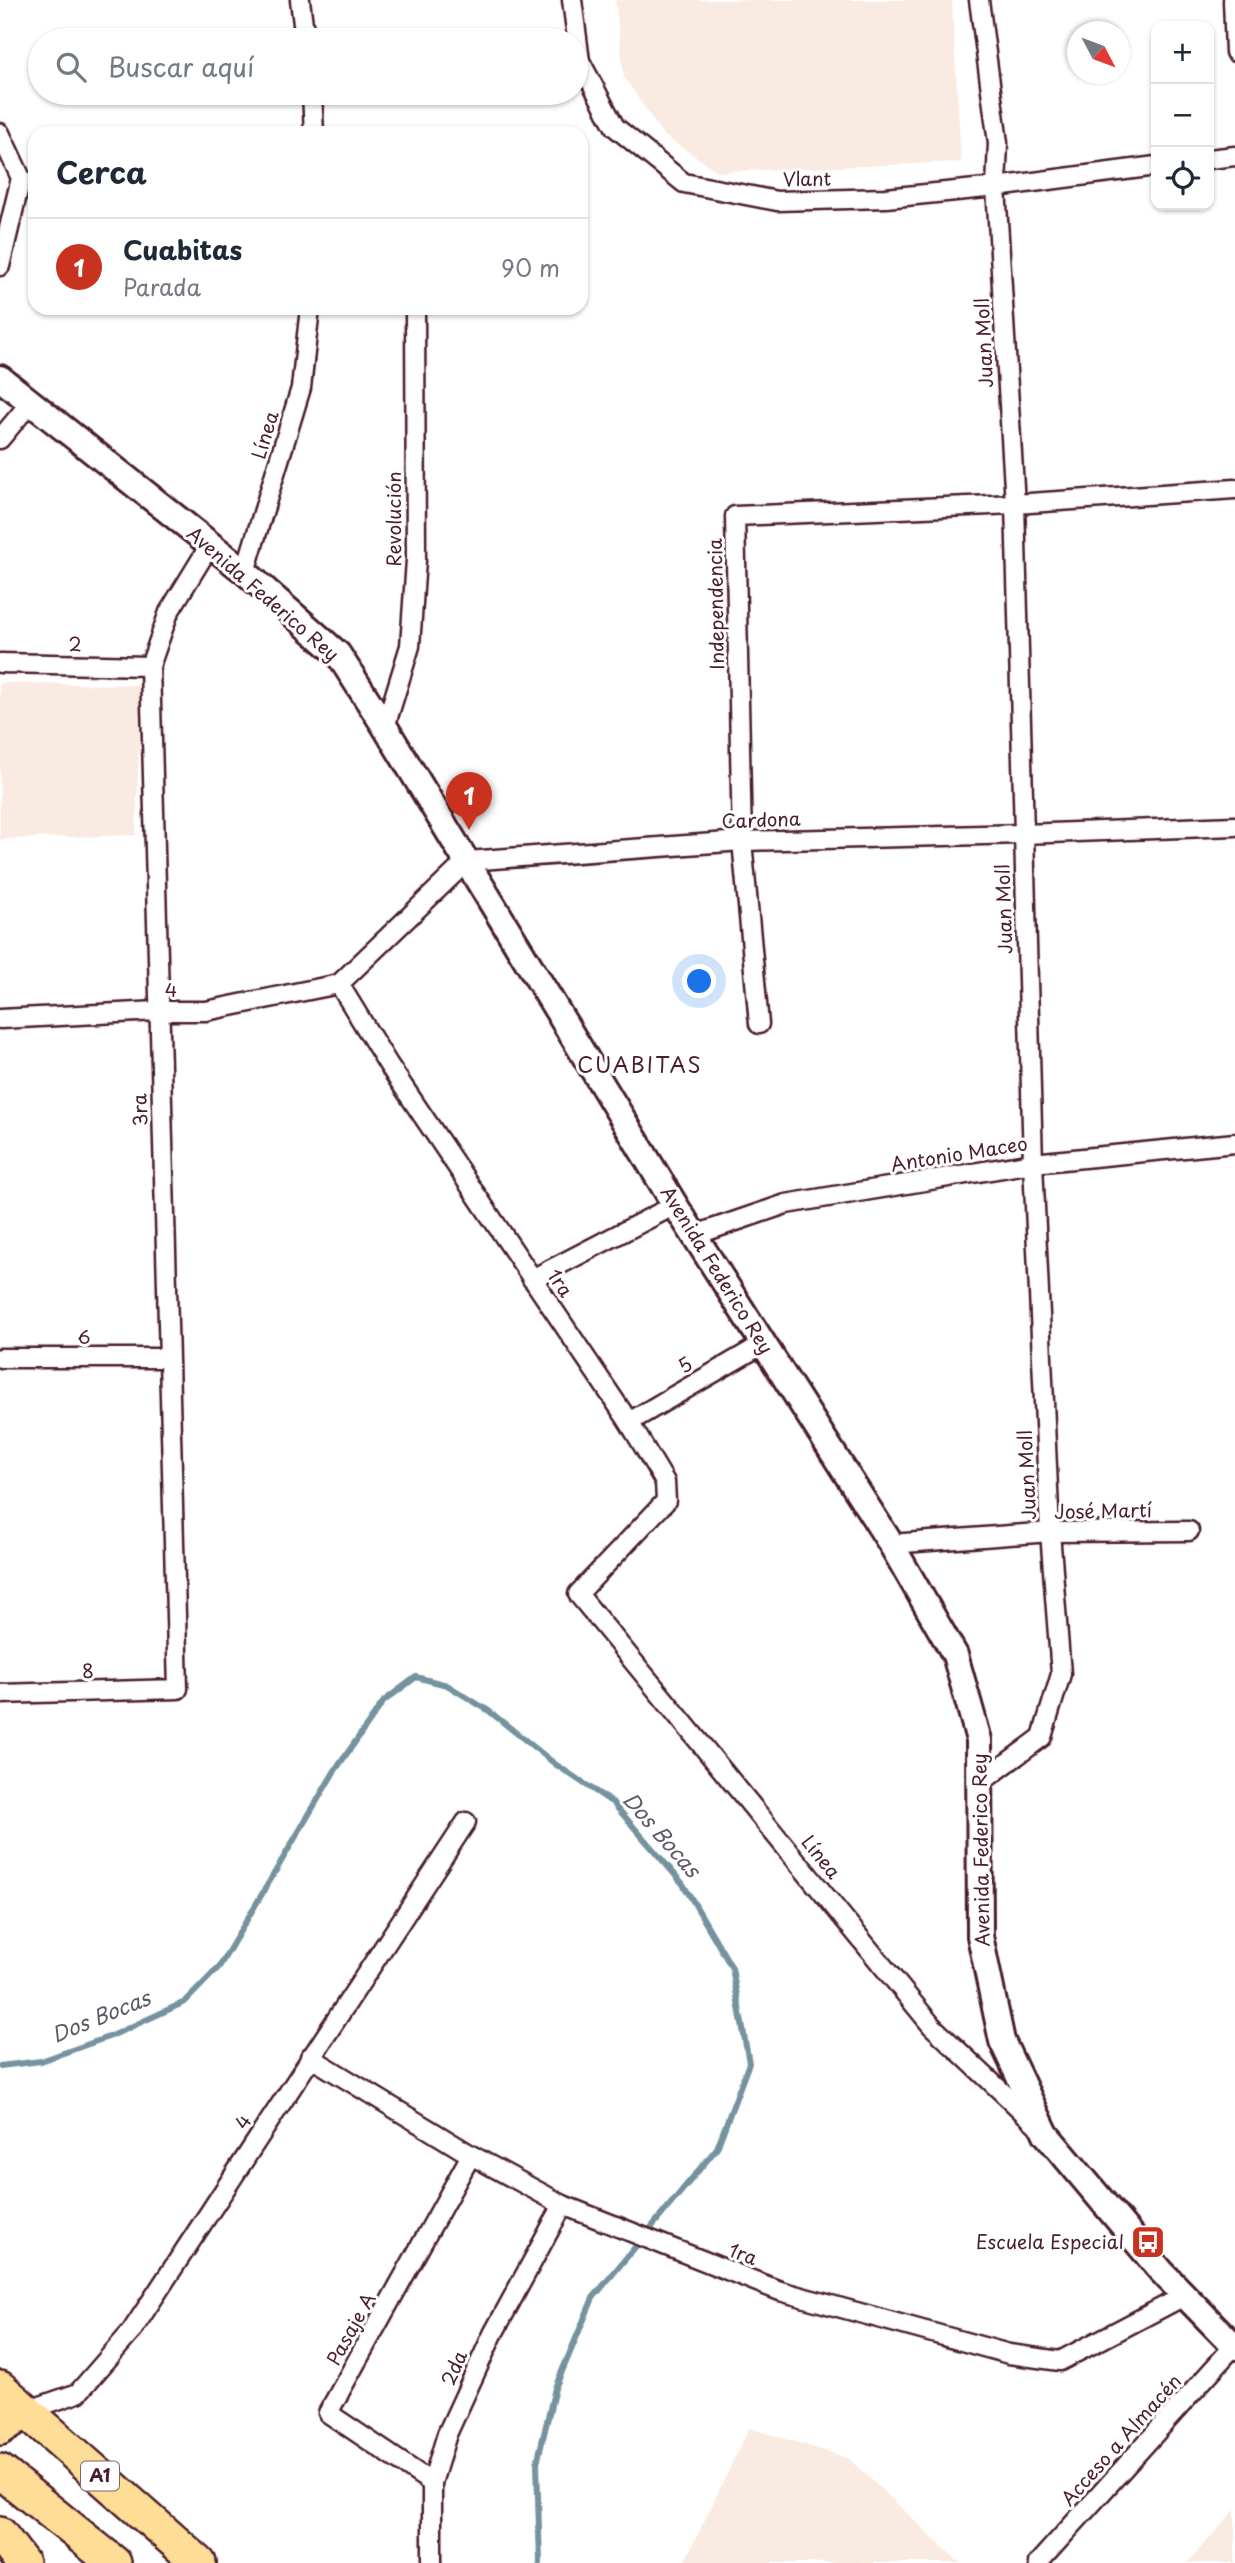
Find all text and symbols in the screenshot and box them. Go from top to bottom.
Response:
north arrow [1067,21,1130,84]
map controls [1151,21,1214,210]
button: + [1151,21,1214,84]
search box [28,28,588,105]
text: Buscar aquí [108,47,254,86]
icon: search [52,48,90,86]
button: − [1151,84,1214,147]
button: locate [1151,147,1214,210]
text: Cerca [56,149,147,194]
street label: Vlant [783,164,832,192]
text: Cuabitas [123,230,242,269]
text: 1 [74,250,85,285]
text: 90 m [501,250,560,285]
text: Parada [123,269,201,304]
street label: Juan Moll [967,297,999,389]
street label: Línea [243,407,285,462]
street label: Revolución [379,471,407,567]
street label: Avenida Federico Rey [181,519,346,667]
street label: Independencia [700,538,730,670]
street label: 2 [68,629,82,657]
pin: 1 [446,772,492,830]
street label: Cardona [721,804,801,834]
street label: Juan Moll [987,864,1019,955]
your location [682,964,716,998]
street label: 4 [165,975,177,1003]
district label: CUABITAS [577,1048,703,1080]
street label: 3ra [124,1093,154,1127]
street label: Antonio Maceo [888,1128,1029,1178]
street label: Avenida Federico Rey [655,1180,781,1359]
street label: 1ra [541,1263,581,1302]
street label: 6 [77,1322,91,1350]
street label: 5 [672,1349,697,1379]
street label: Juan Moll [1010,1429,1042,1521]
street label: José Martí [1054,1495,1152,1525]
street label: 8 [82,1656,94,1684]
street label: Avenida Federico Rey [964,1753,996,1947]
water label: Dos Bocas [616,1784,710,1885]
street label: Línea [795,1829,848,1884]
water label: Dos Bocas [46,1980,157,2049]
street label: 4 [227,2109,257,2134]
bus stop icon: Escuela Especial [1129,2223,1167,2261]
place label: Escuela Especial [976,2227,1124,2255]
street label: 1ra [725,2235,762,2271]
street label: Pasaje A [319,2287,382,2370]
street label: 2da [433,2345,473,2390]
street label: Acceso a Almacén [1053,2367,1187,2511]
road number: A1 [81,2462,119,2490]

